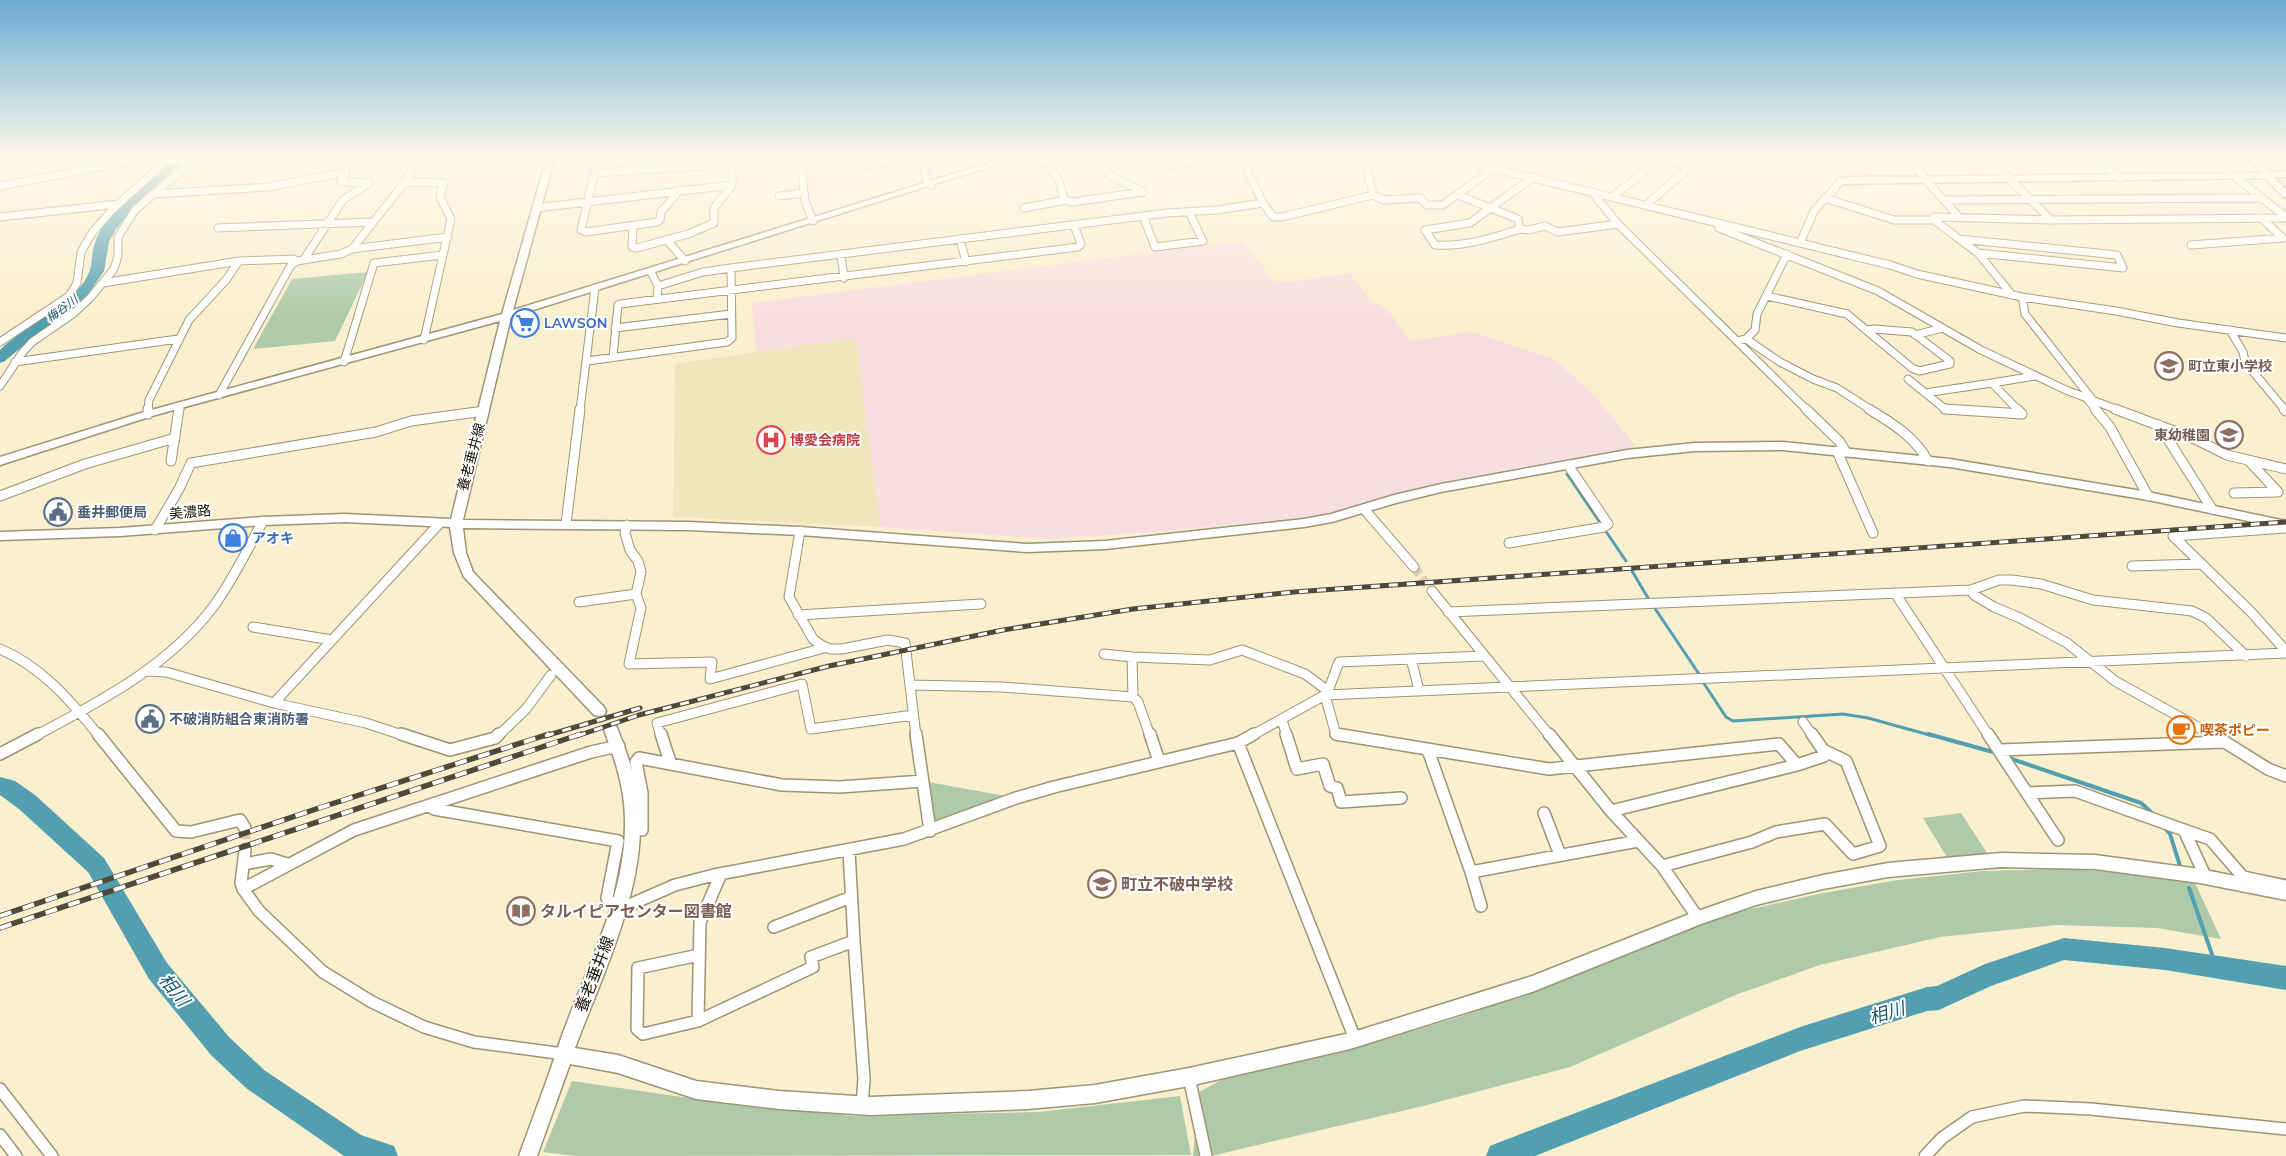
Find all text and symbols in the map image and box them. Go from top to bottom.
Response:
water label: 梅谷川 [43,291,82,325]
supermarket icon: LAWSON [510,308,540,338]
place label: LAWSON [544,314,607,332]
school or university icon: 町立東小学校 [2154,351,2184,381]
place label: 町立東小学校 [2188,357,2272,375]
school or university icon: 東幼稚園 [2214,420,2244,450]
street label: 養老垂井線 [453,421,489,493]
hospital icon: 博愛会病院 [756,425,786,455]
place label: 東幼稚園 [2154,426,2210,444]
place label: 博愛会病院 [790,431,860,449]
public building icon: 垂井郵便局 [43,497,73,527]
street label: 美濃路 [168,501,212,523]
place label: 垂井郵便局 [77,503,147,521]
shop icon: アオキ [218,523,248,553]
place label: アオキ [252,529,294,547]
public building icon: 不破消防組合東消防署 [135,704,165,734]
place label: 不破消防組合東消防署 [169,710,309,728]
cafe icon: 喫茶ポピー [2166,715,2196,745]
place label: 喫茶ポピー [2200,721,2270,739]
school or university icon: 町立不破中学校 [1087,869,1117,899]
place label: 町立不破中学校 [1121,874,1233,894]
library icon: タルイピアセンター図書館 [506,896,536,926]
place label: タルイピアセンター図書館 [540,901,732,921]
street label: 養老垂井線 [570,933,618,1015]
water label: 相川 [154,968,196,1012]
water label: 相川 [1866,996,1909,1029]

